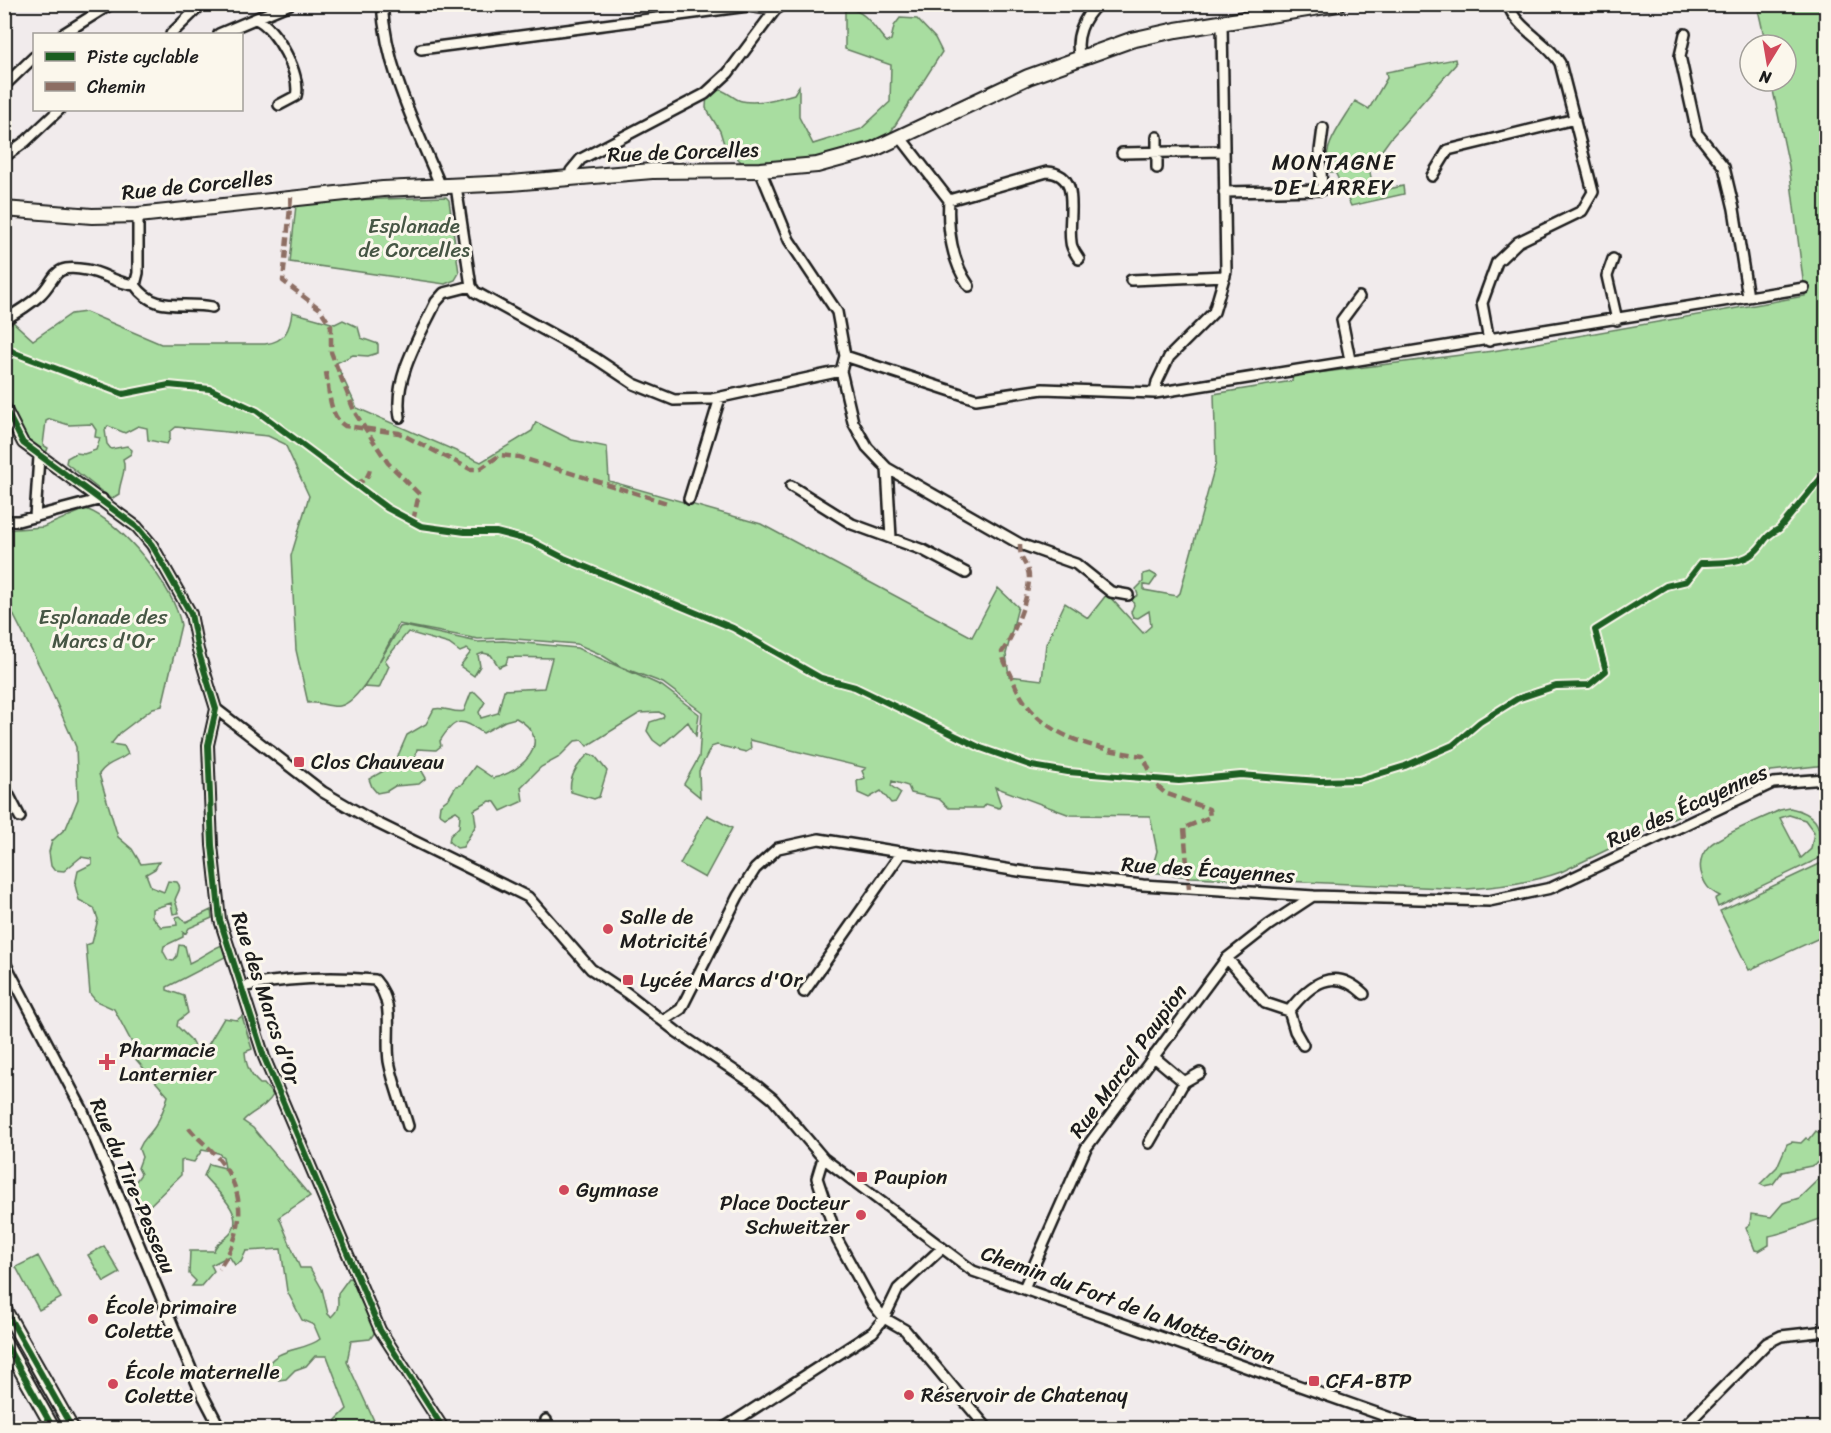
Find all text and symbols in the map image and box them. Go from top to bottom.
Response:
legend [33,33,243,111]
north arrow [1738,33,1798,93]
text: Piste cyclable [87,41,199,73]
text: N [1756,62,1774,93]
text: Chemin [87,71,146,103]
street label: Rue de Corcelles [607,130,760,174]
district label: MONTAGNE DE LARREY [1272,143,1397,207]
street label: Rue de Corcelles [120,158,275,212]
park label: Esplanade de Corcelles [358,207,470,269]
park label: Esplanade des Marcs d'Or [39,598,168,660]
place label: Clos Chauveau [311,743,444,781]
street label: Rue des Écayennes [1600,753,1774,859]
marker: Clos Chauveau [292,755,306,769]
street label: Rue des Écayennes [1120,845,1296,895]
place label: Salle de Motricité [620,898,708,960]
street label: Rue des Marcs d'Or [220,907,312,1091]
marker: Salle de Motricité [601,922,615,936]
place label: Lycée Marcs d'Or [640,961,803,999]
marker: Lycée Marcs d'Or [621,973,635,987]
street label: Rue Marcel Paupion [1059,976,1197,1146]
place label: Pharmacie Lanternier [119,1031,217,1093]
marker: Pharmacie Lanternier [100,1055,114,1069]
street label: Rue du Tire-Pesseau [79,1092,187,1280]
place label: Paupion [874,1158,947,1196]
marker: Paupion [855,1170,869,1184]
place label: Gymnase [576,1171,659,1209]
marker: Gymnase [557,1183,571,1197]
place label: Place Docteur Schweitzer [720,1184,850,1246]
marker: Place Docteur Schweitzer [854,1208,868,1222]
street label: Chemin du Fort de la Motte-Giron [976,1234,1280,1376]
place label: École primaire Colette [105,1288,237,1350]
marker: École primaire Colette [86,1312,100,1326]
place label: École maternelle Colette [125,1353,280,1415]
place label: CFA-BTP [1326,1362,1412,1400]
marker: CFA-BTP [1307,1374,1321,1388]
place label: Réservoir de Chatenay [921,1376,1128,1414]
marker: École maternelle Colette [106,1377,120,1391]
marker: Réservoir de Chatenay [902,1388,916,1402]

